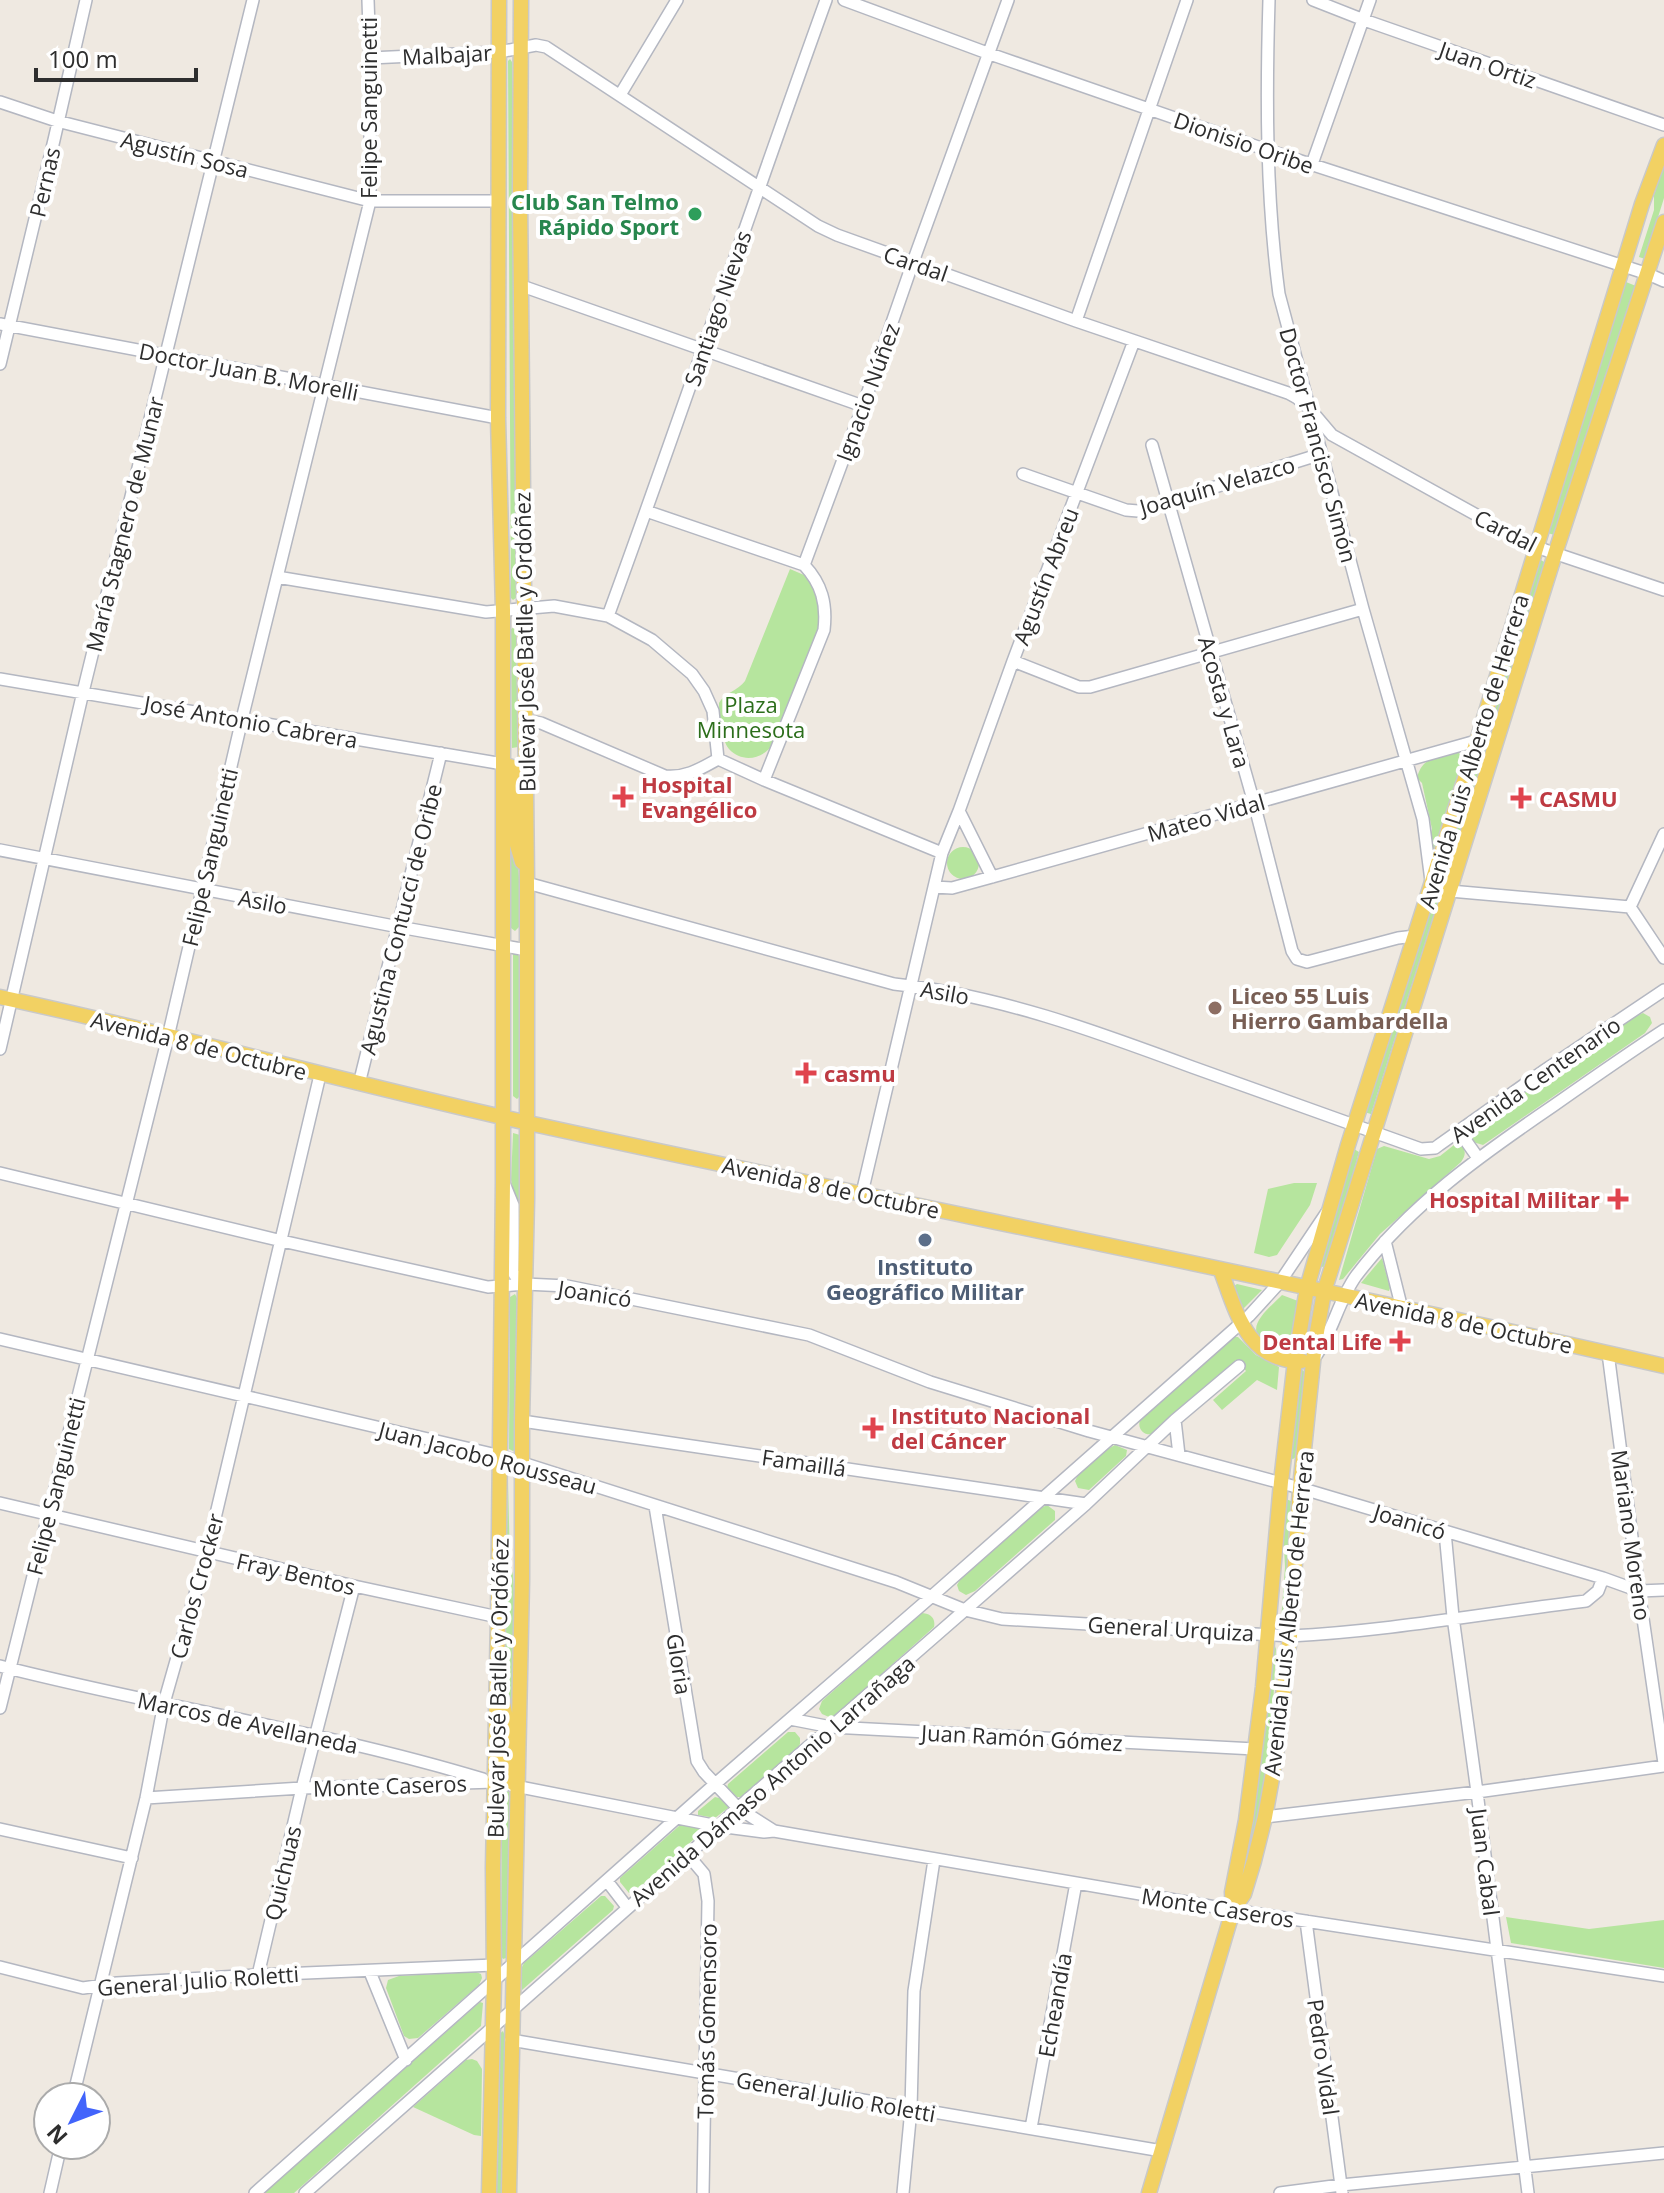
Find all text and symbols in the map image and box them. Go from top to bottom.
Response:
street label: Felipe Sanguinetti [353,17,383,199]
scale bar [36,32,196,82]
street label: Juan Ortiz [1434,33,1540,95]
street label: Malbajar [401,37,493,71]
text: 100 m [48,42,118,75]
street label: Dionisio Oribe [1170,104,1318,180]
street label: Agustín Sosa [118,124,252,184]
street label: Pernas [21,144,67,220]
place label: Club San Telmo Rápido Sport [511,186,679,241]
marker: Club San Telmo Rápido Sport [686,205,704,223]
street label: Santiago Nievas [676,226,758,390]
street label: Cardal [880,238,952,288]
street label: Ignacio Núñez [828,319,906,465]
street label: Doctor Francisco Simón [1273,324,1365,566]
street label: Doctor Juan B. Morelli [137,335,361,407]
street label: María Stagnero de Munar [78,393,170,655]
street label: Joaquín Velazco [1134,448,1298,522]
street label: Bulevar José Batlle y Ordóñez [506,492,542,792]
street label: Cardal [1470,502,1542,558]
street label: Agustín Abreu [1005,503,1085,649]
street label: Avenida Luis Alberto de Herrera [1411,590,1535,912]
street label: Acosta y Lara [1192,633,1258,771]
street label: José Antonio Cabrera [140,687,360,755]
park label: Plaza Minnesota [697,689,805,744]
street label: Felipe Sanguinetti [174,765,244,949]
place label: Hospital Evangélico [641,769,757,824]
street label: Agustina Contucci de Oribe [352,781,448,1057]
place label: CASMU [1539,783,1618,813]
marker: Hospital Evangélico [612,786,634,808]
street label: Mateo Vidal [1144,786,1268,848]
marker: CASMU [1510,787,1532,809]
street label: Asilo [236,882,290,920]
street label: Asilo [918,973,972,1011]
place label: Liceo 55 Luis Hierro Gambardella [1231,980,1449,1035]
marker: Liceo 55 Luis Hierro Gambardella [1206,999,1224,1017]
street label: Avenida 8 de Octubre [88,1004,310,1086]
street label: Avenida Centenario [1444,1009,1626,1149]
place label: casmu [824,1058,896,1088]
marker: casmu [795,1062,817,1084]
street label: Avenida 8 de Octubre [720,1149,942,1225]
place label: Hospital Militar [1429,1184,1600,1214]
marker: Hospital Militar [1607,1188,1629,1210]
marker: Instituto Geográfico Militar [916,1231,934,1249]
place label: Instituto Geográfico Militar [826,1251,1024,1306]
street label: Joanicó [554,1272,634,1314]
street label: Avenida 8 de Octubre [1353,1284,1575,1360]
place label: Dental Life [1262,1326,1382,1356]
marker: Dental Life [1389,1330,1411,1352]
street label: Felipe Sanguinetti [18,1394,92,1578]
place label: Instituto Nacional del Cáncer [891,1400,1090,1455]
street label: Juan Jacobo Rousseau [374,1413,600,1501]
marker: Instituto Nacional del Cáncer [862,1417,884,1439]
street label: Famaillá [760,1441,848,1483]
street label: Mariano Moreno [1605,1448,1659,1622]
street label: Avenida Luis Alberto de Herrera [1256,1449,1320,1777]
street label: Joanicó [1368,1495,1450,1546]
street label: Carlos Crocker [162,1510,230,1662]
street label: Bulevar José Batlle y Ordóñez [479,1538,515,1838]
street label: Fray Bentos [234,1545,358,1601]
street label: General Urquiza [1087,1609,1255,1647]
street label: Gloria [660,1631,700,1697]
street label: Avenida Dámaso Antonio Larrañaga [623,1648,921,1912]
street label: Marcos de Avellaneda [135,1684,361,1760]
street label: Juan Ramón Gómez [918,1717,1124,1757]
street label: Monte Caseros [312,1767,468,1803]
street label: Juan Cabal [1464,1805,1507,1918]
street label: Quichuas [257,1823,307,1923]
street label: Monte Caseros [1140,1880,1296,1934]
street label: Tomás Gomensoro [689,1923,723,2119]
street label: Echeandía [1030,1950,1078,2060]
street label: General Julio Roletti [96,1958,300,2002]
street label: Pedro Vidal [1301,1997,1347,2117]
street label: General Julio Roletti [734,2064,938,2128]
north arrow [32,2081,112,2161]
text: N [39,2118,74,2152]

